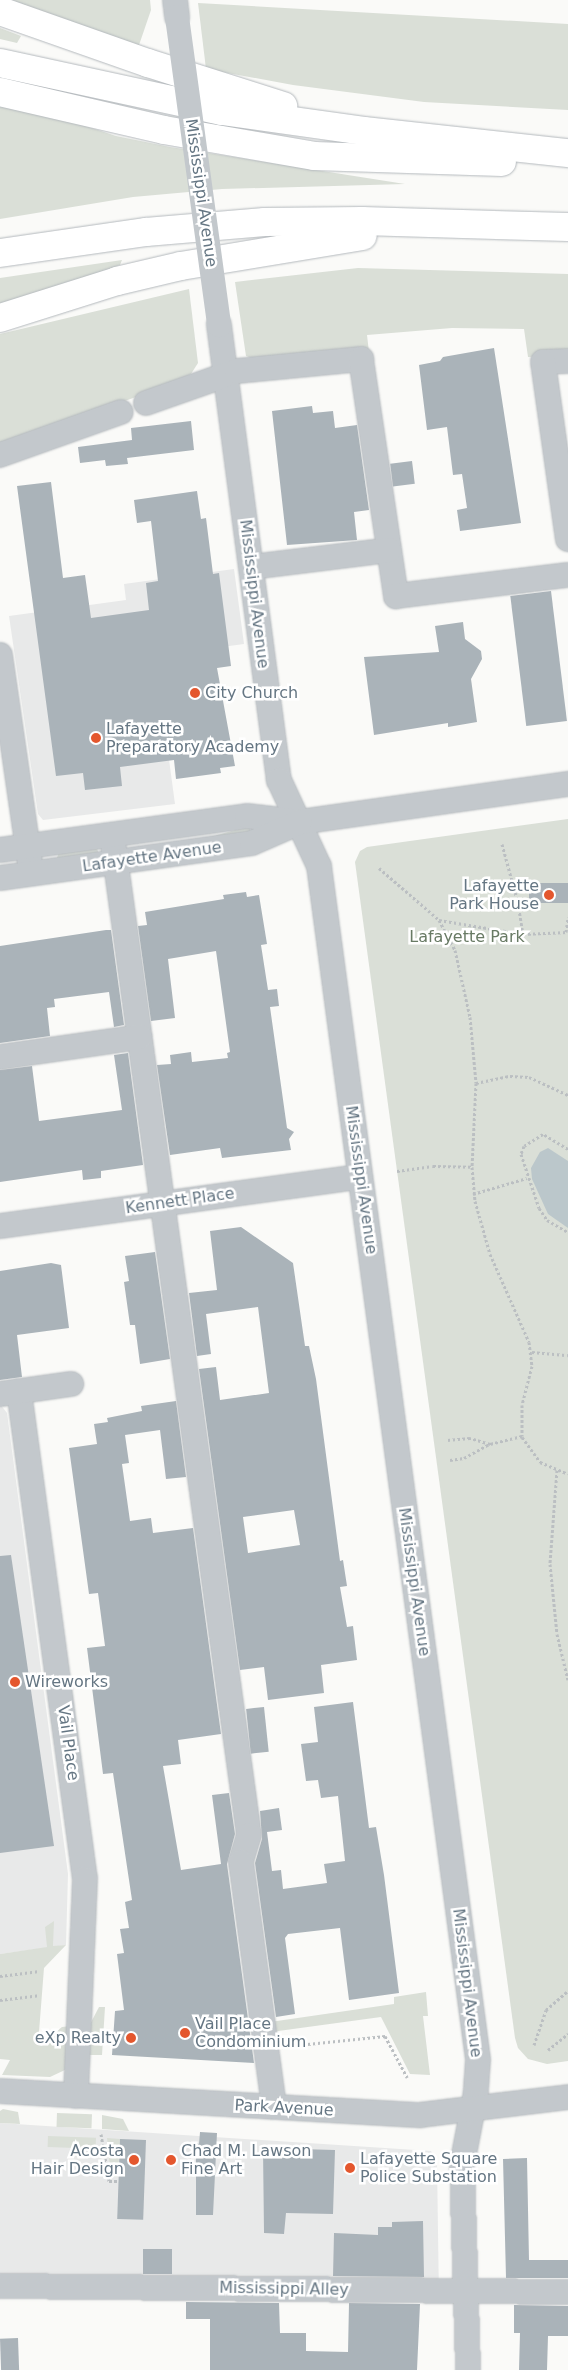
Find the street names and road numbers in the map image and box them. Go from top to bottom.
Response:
street label: Mississippi Avenue [181,118,221,268]
street label: Mississippi Avenue [235,519,273,669]
street label: Lafayette Avenue [81,838,223,876]
street label: Mississippi Avenue [341,1105,381,1255]
street label: Kennett Place [124,1184,236,1218]
street label: Mississippi Avenue [394,1507,434,1657]
street label: Vail Place [53,1704,83,1782]
street label: Mississippi Avenue [448,1908,486,2058]
street label: Park Avenue [234,2096,334,2120]
street label: Mississippi Alley [219,2278,349,2300]

